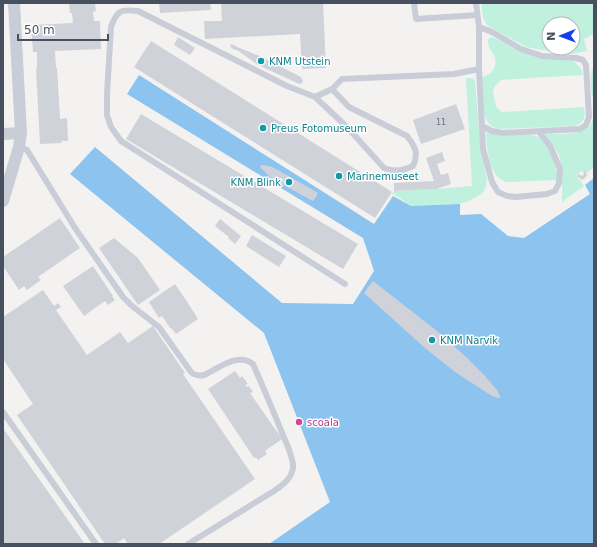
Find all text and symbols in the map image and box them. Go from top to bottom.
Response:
scale bar [18,16,108,42]
north arrow [541,16,581,56]
text: 50 m [24,23,55,37]
text: N [545,31,558,41]
marker: KNM Utstein [256,56,266,66]
place label: KNM Utstein [269,56,330,67]
house number: 11 [436,118,446,127]
marker: Preus Fotomuseum [258,123,268,133]
place label: Preus Fotomuseum [271,123,367,134]
marker: Marinemuseet [334,171,344,181]
place label: Marinemuseet [347,171,419,182]
place label: KNM Blink [231,177,281,188]
marker: KNM Blink [284,177,294,187]
marker: KNM Narvik [427,335,437,345]
place label: KNM Narvik [440,335,498,346]
marker: scoala [294,417,304,427]
place label: scoala [307,417,339,428]

